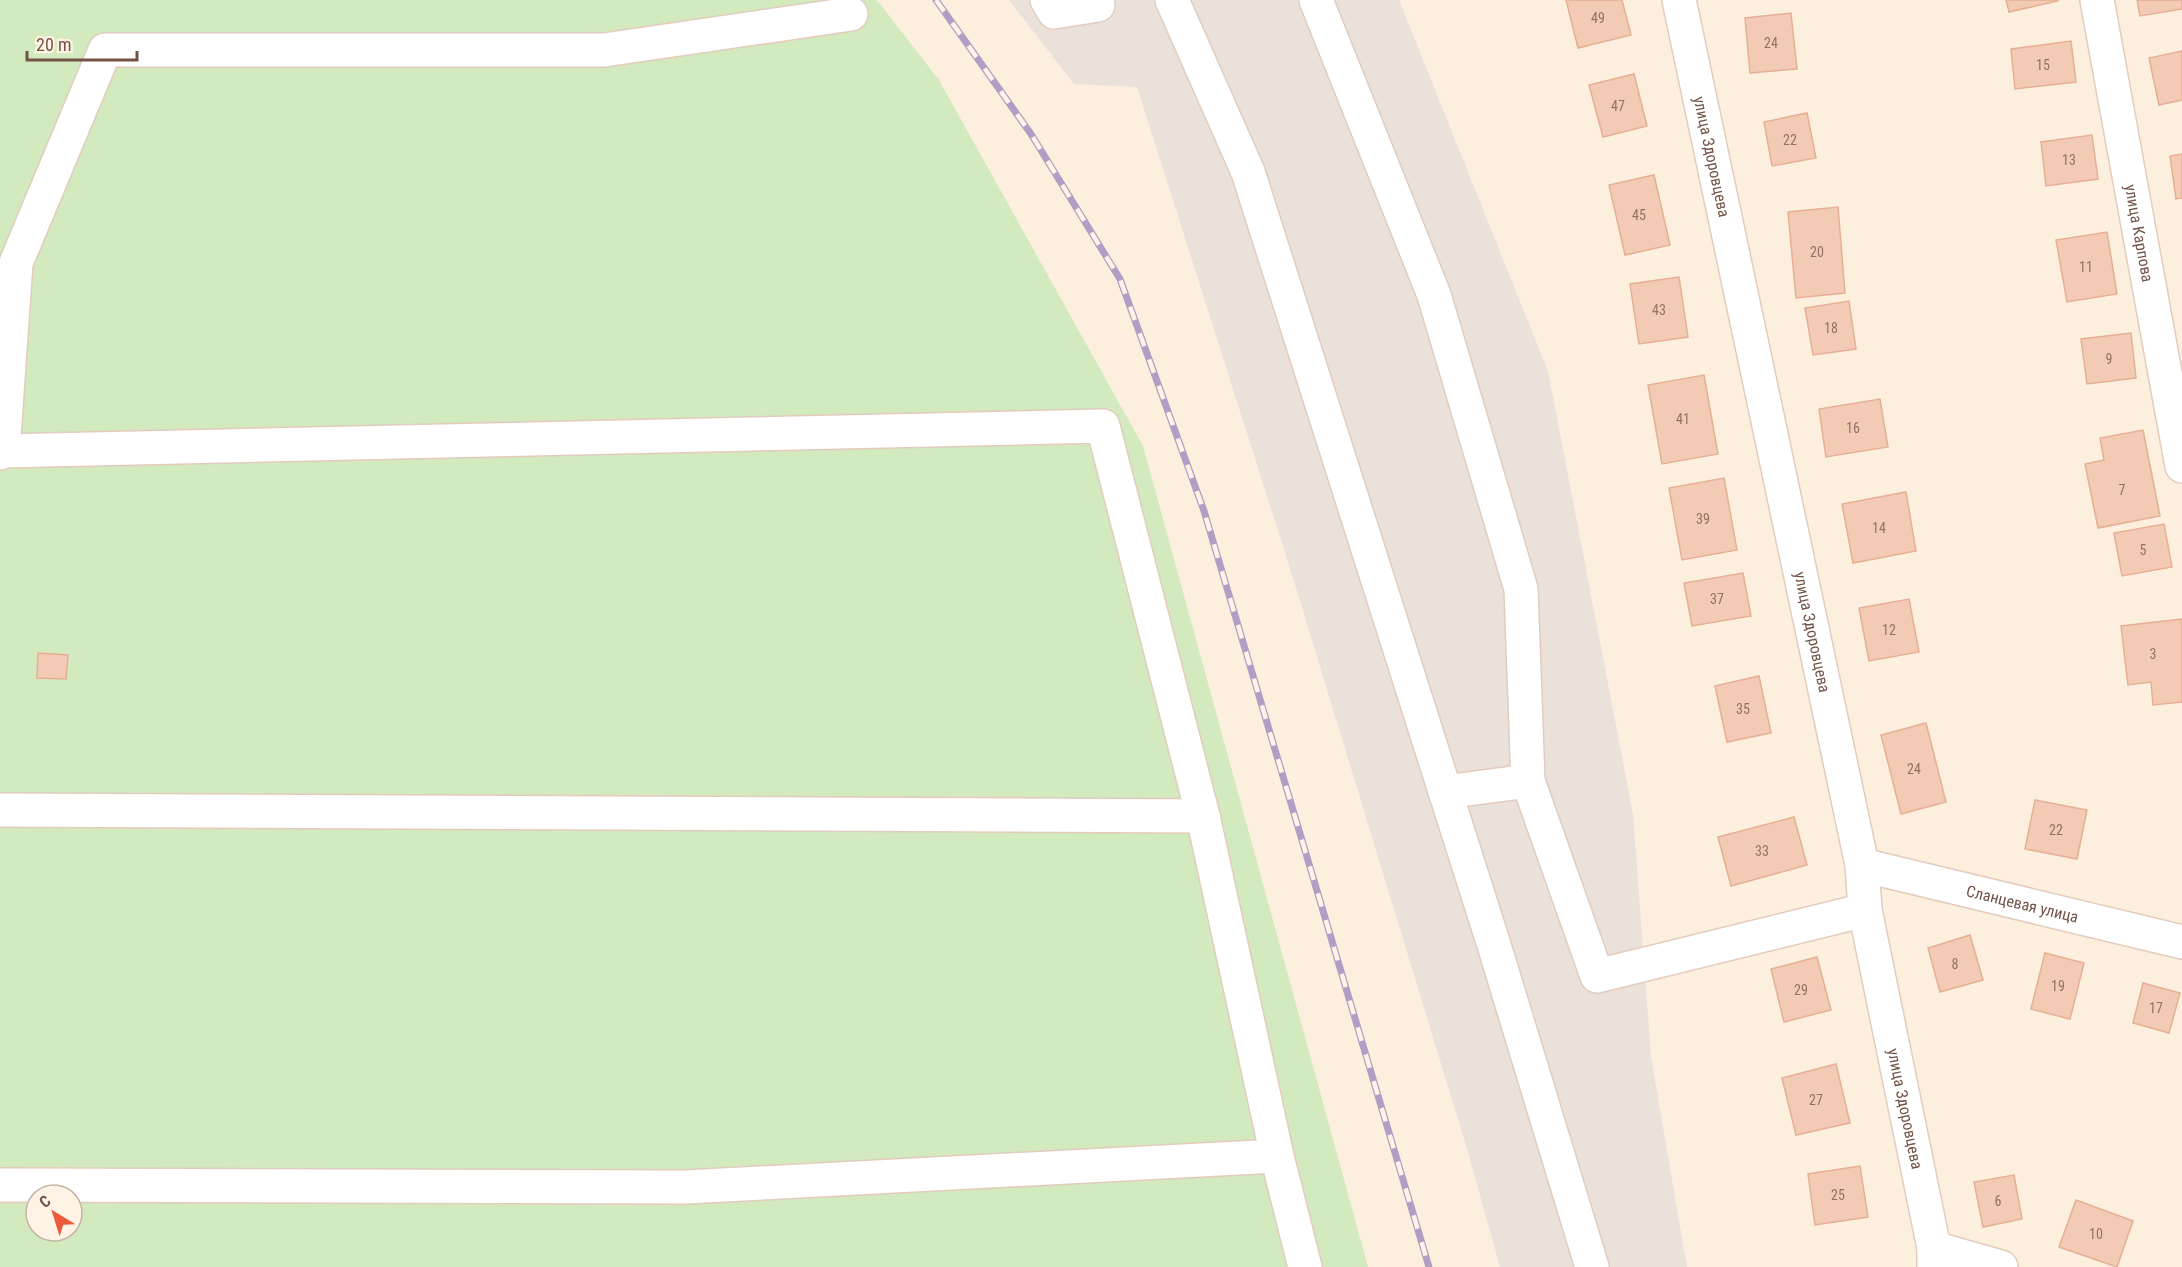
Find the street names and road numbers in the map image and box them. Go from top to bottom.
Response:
street label: улица Здоровцева [1690,94,1734,219]
street label: улица Карпова [2121,183,2158,283]
street label: улица Здоровцева [1791,570,1835,694]
street label: Сланцевая улица [1964,881,2080,926]
street label: улица Здоровцева [1884,1047,1927,1171]

